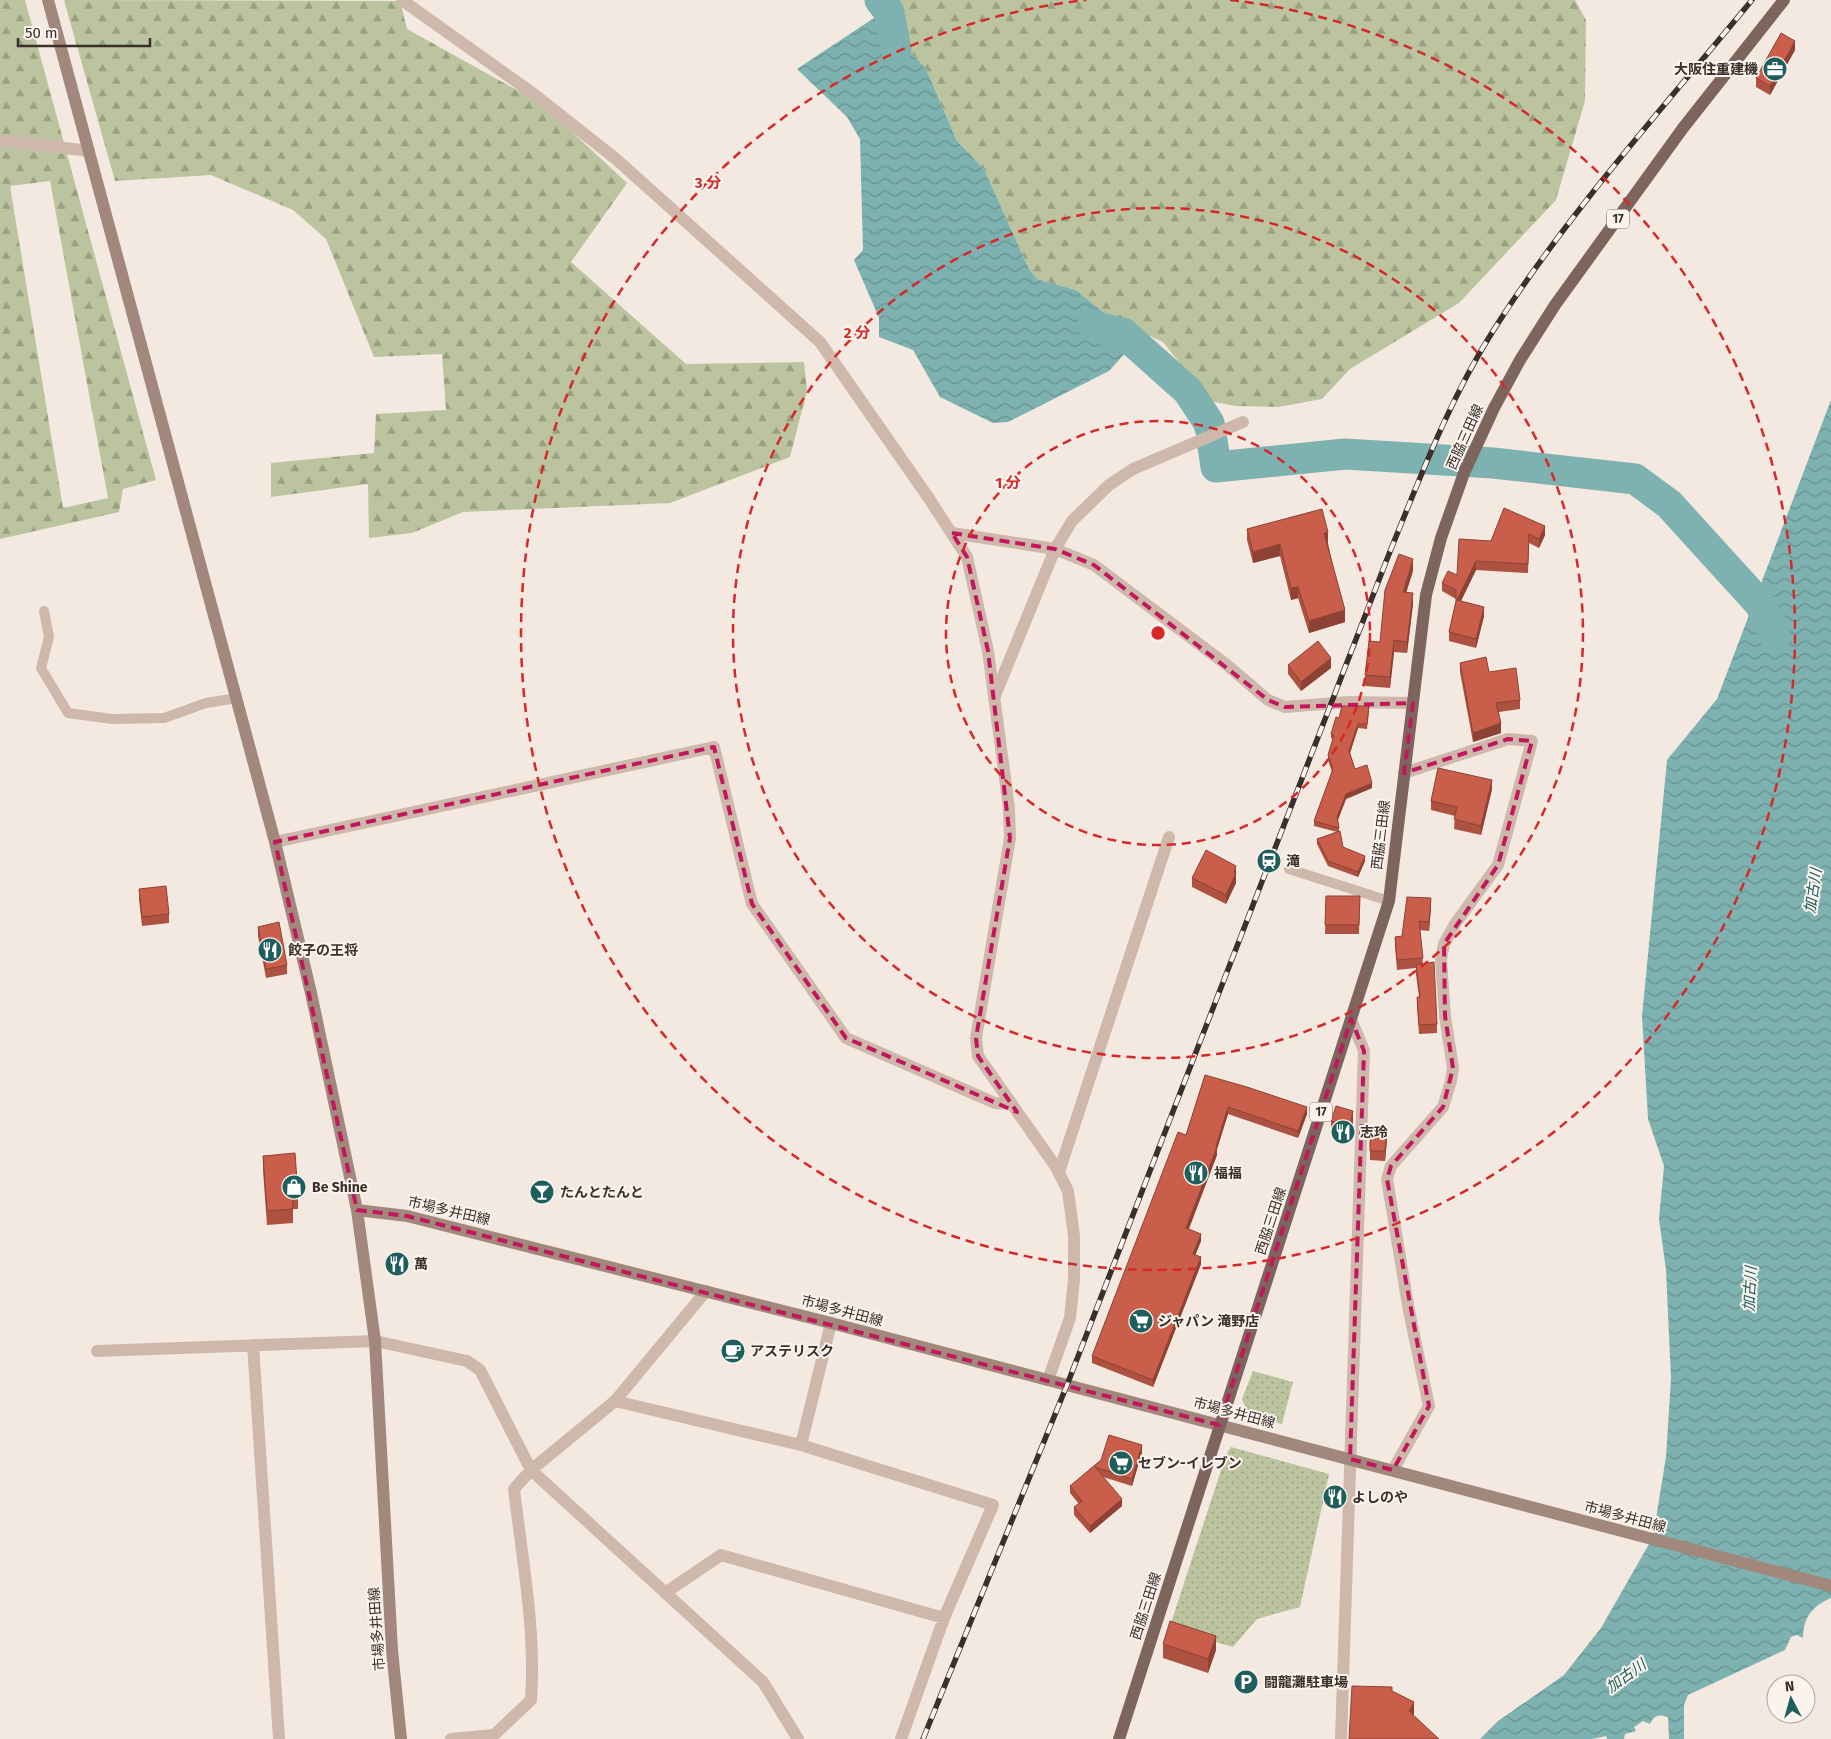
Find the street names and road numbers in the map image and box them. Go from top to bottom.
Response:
road number: 17 [1607,210,1629,228]
street label: 西脇三田線 [1443,402,1487,472]
street label: 西脇三田線 [1368,799,1394,871]
road number: 17 [1310,1102,1332,1122]
street label: 西脇三田線 [1252,1185,1290,1257]
street label: 市場多井田線 [406,1193,492,1229]
street label: 市場多井田線 [799,1292,885,1330]
street label: 市場多井田線 [1191,1394,1277,1432]
street label: 市場多井田線 [1582,1498,1668,1536]
street label: 西脇三田線 [1127,1570,1165,1642]
street label: 市場多井田線 [366,1587,388,1671]

